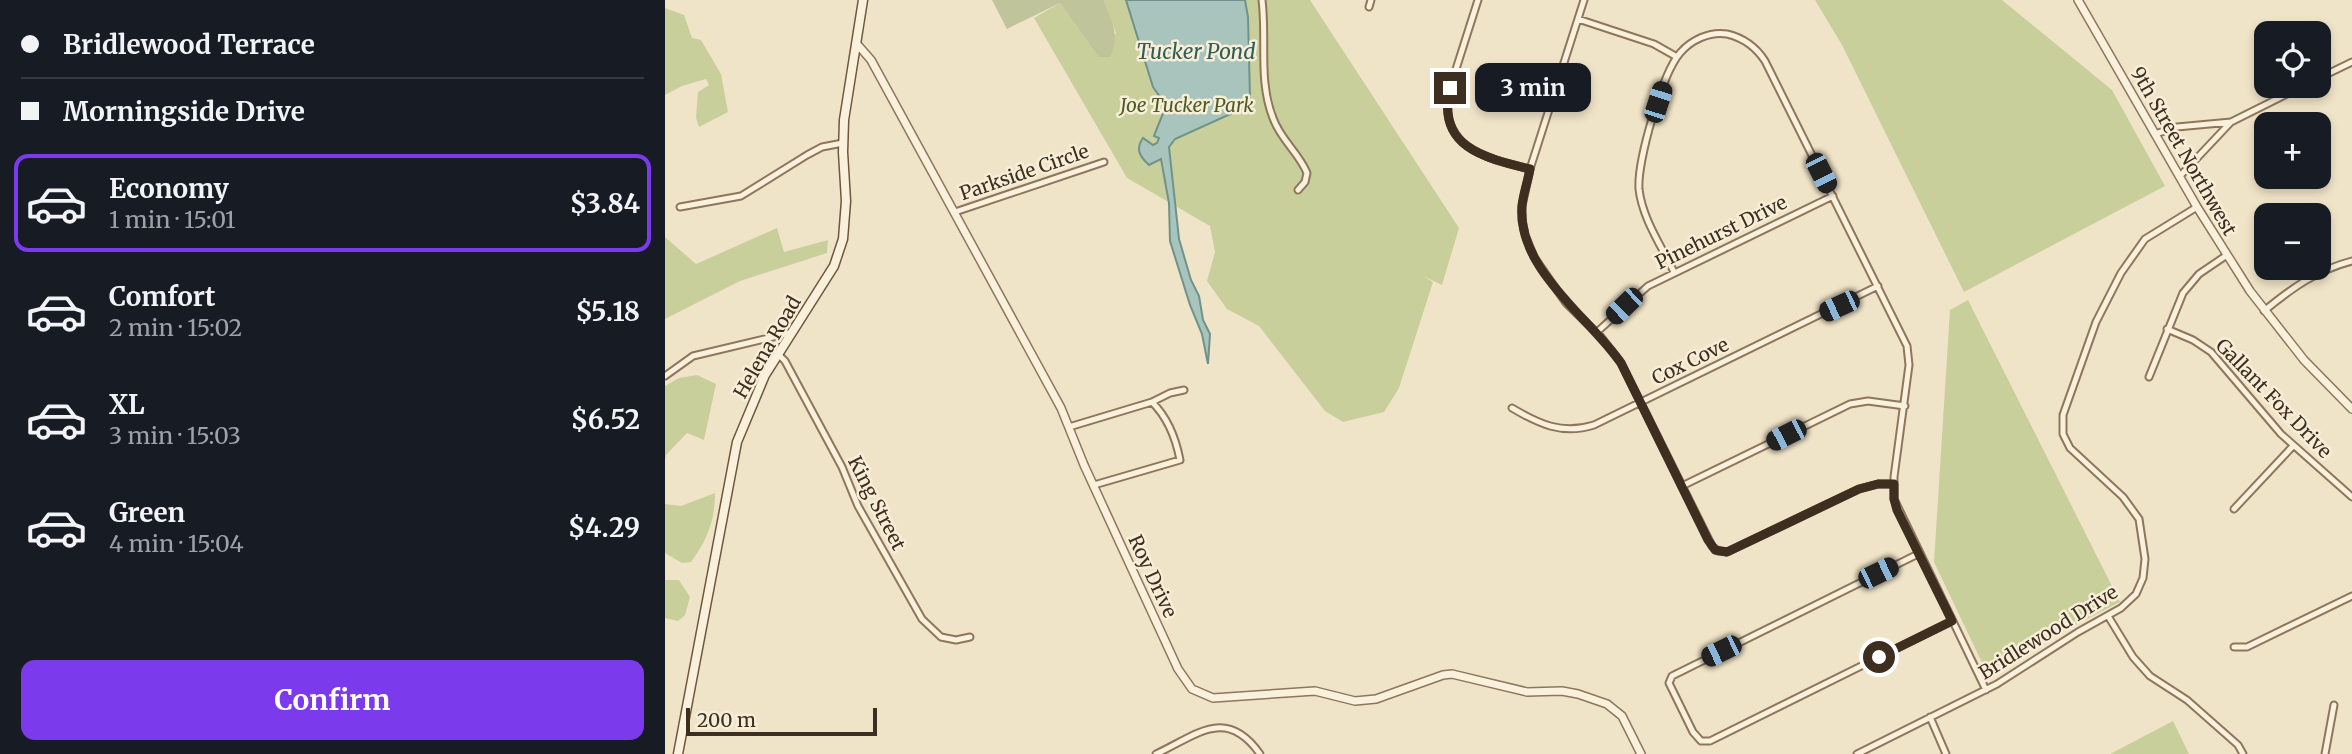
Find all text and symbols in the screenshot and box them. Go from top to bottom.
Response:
map controls [2254,21,2331,280]
button: locate [2254,21,2331,98]
text: Bridlewood Terrace [63,28,315,61]
water label: Tucker Pond [1137,38,1255,65]
street label: 9th Street Northwest [2126,62,2242,240]
callout: 3 min [1475,64,1590,112]
route end [1434,72,1466,104]
text: 3 min [1500,73,1566,102]
car [1642,79,1675,125]
park label: Joe Tucker Park [1118,93,1254,117]
text: Morningside Drive [63,95,305,128]
button: + [2254,112,2331,189]
street label: Parkside Circle [956,139,1092,205]
car [1803,150,1840,196]
icon: car [25,172,88,235]
text: Economy [109,172,229,205]
text: $3.84 [570,187,640,220]
street label: Pinehurst Drive [1651,190,1791,274]
button: − [2254,203,2331,280]
text: 1 min · 15:01 [109,205,236,234]
icon: car [25,280,88,343]
text: Comfort [109,280,215,313]
car [1602,284,1647,328]
car [1816,288,1863,324]
street label: Helena Road [728,292,806,402]
text: $5.18 [576,295,640,328]
text: 2 min · 15:02 [109,313,242,342]
street label: Cox Cove [1648,332,1732,390]
street label: Gallant Fox Drive [2211,333,2337,463]
icon: car [25,388,88,451]
text: XL [109,388,145,421]
text: $6.52 [571,403,640,436]
car [1763,416,1810,454]
text: 3 min · 15:03 [109,421,241,450]
street label: King Street [843,452,911,555]
icon: car [25,496,88,559]
text: Green [109,496,185,529]
text: $4.29 [568,511,640,544]
text: 4 min · 15:04 [109,529,244,558]
street label: Roy Drive [1123,531,1183,621]
car [1855,554,1902,592]
street label: Bridlewood Drive [1974,580,2122,684]
car [1698,632,1745,670]
route start [1863,641,1895,673]
button: Confirm [21,660,644,740]
scale bar [686,705,877,737]
text: 200 m [697,708,756,732]

